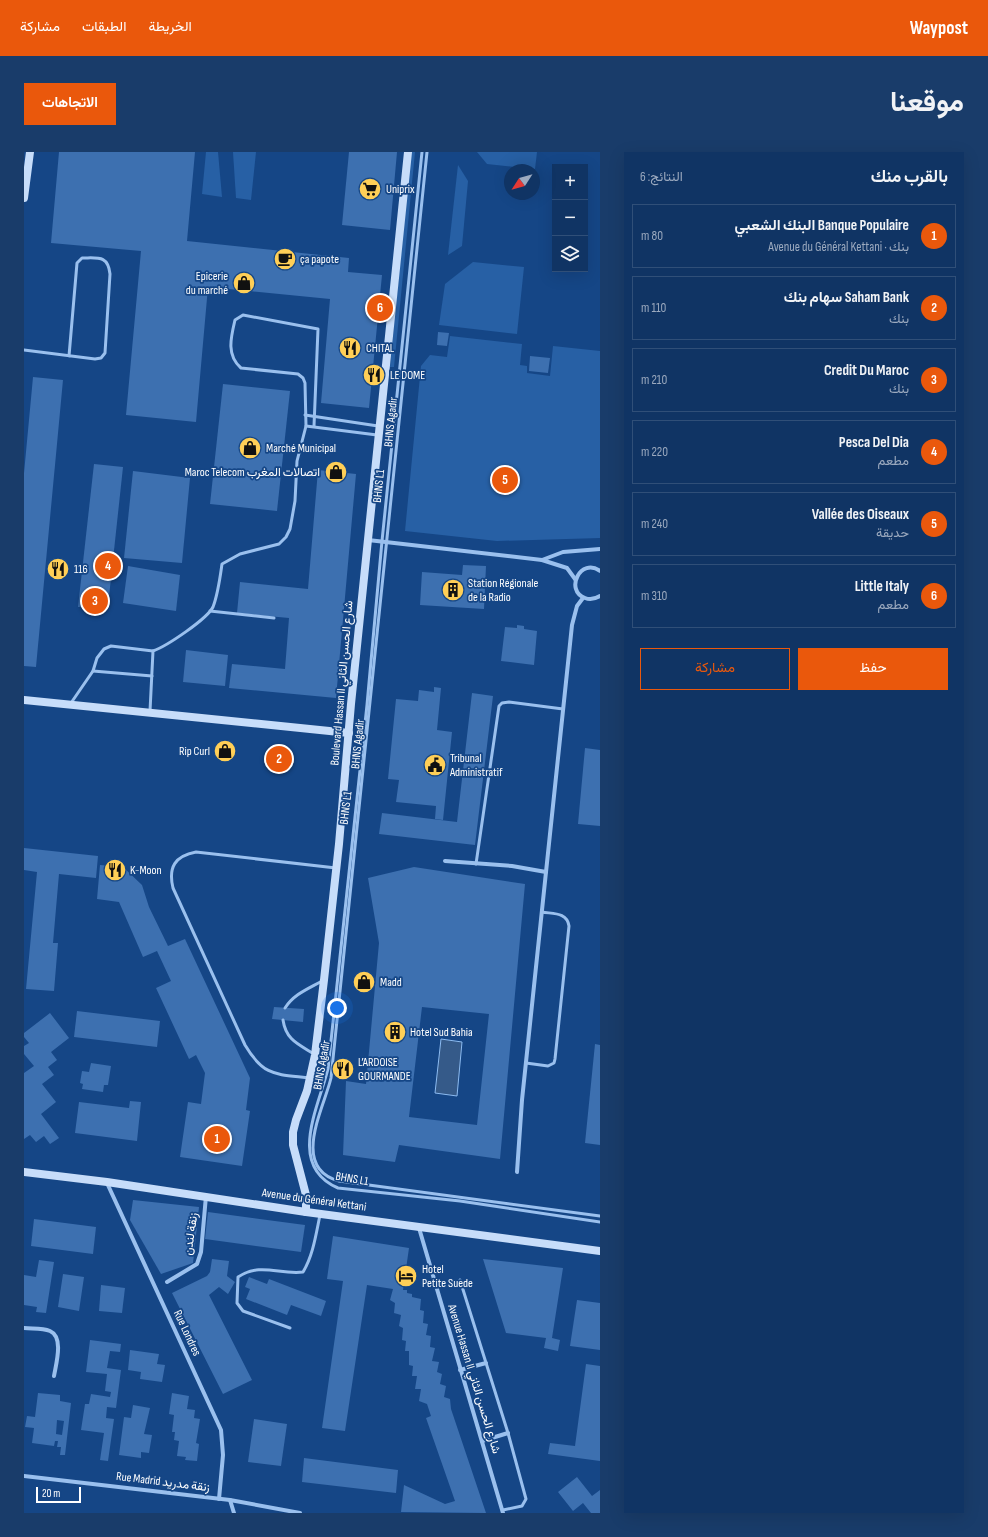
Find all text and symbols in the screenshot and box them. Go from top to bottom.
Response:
text: Waypost [910,17,968,40]
text: مشاركة [20,18,60,35]
text: الطبقات [82,18,126,35]
text: الخريطة [148,18,192,35]
button: الاتجاهات [24,83,116,125]
text: موقعنا [890,86,964,119]
north arrow [504,164,540,200]
map controls [552,164,588,272]
button: + [552,164,588,200]
text: بالقرب منك [871,167,948,187]
text: النتائج: 6 [640,169,683,185]
supermarket icon: Uniprix [357,176,383,202]
place label: Uniprix [386,182,415,197]
button: − [552,200,588,236]
text: Banque Populaire البنك الشعبي [734,216,909,235]
text: 80 m [641,228,663,244]
text: 1 [931,228,937,244]
button: layers [552,236,588,272]
text: بنك · Avenue du Général Kettani [768,239,909,255]
cafe icon: ça papote [272,246,298,272]
place label: ça papote [300,252,339,267]
place label: Epicerie du marché [186,269,228,298]
shop icon: Epicerie du marché [231,270,257,296]
text: Saham Bank سهام بنك [784,288,909,307]
pin: 6 [367,293,393,323]
text: 110 m [641,300,666,316]
text: 2 [931,300,937,316]
text: بنك [889,311,909,327]
restaurant icon: CHITAL [337,335,363,361]
place label: CHITAL [366,341,395,356]
text: Credit Du Maroc [824,361,909,380]
restaurant icon: LE DOME [361,362,387,388]
place label: LE DOME [390,368,425,383]
text: 210 m [641,372,667,388]
text: 3 [931,372,937,388]
text: بنك [889,381,909,397]
street label: BHNS Agadir [381,396,401,448]
text: Pesca Del Dia [839,433,909,452]
shop icon: Marché Municipal [237,435,263,461]
place label: Marché Municipal [266,441,336,456]
text: 220 m [641,444,668,460]
text: 4 [931,444,937,460]
text: مطعم [878,453,909,469]
shop icon: Maroc Telecom اتصالات المغرب [323,459,349,485]
place label: Maroc Telecom اتصالات المغرب [185,465,320,480]
pin: 5 [492,465,518,495]
street label: BHNS L1 [370,468,388,503]
text: Vallée des Oiseaux [812,505,909,524]
text: 240 m [641,516,668,532]
text: 5 [931,516,937,532]
text: حديقة [876,525,909,541]
pin: 4 [95,551,121,581]
restaurant icon: 116 [45,556,71,582]
place label: 116 [74,562,88,577]
place label: Station Régionale de la Radio [468,576,538,605]
building icon: Station Régionale de la Radio [440,577,466,603]
text: Little Italy [855,577,909,596]
pin: 3 [82,586,108,616]
text: 310 m [641,588,667,604]
text: 6 [931,588,937,604]
text: مطعم [878,597,909,613]
street label: Boulevard Hassan II شارع الحسن الثاني [327,600,359,766]
button: مشاركة [640,648,790,690]
button: حفظ [798,648,948,690]
street label: BHNS Agadir [348,718,368,770]
shop icon: Rip Curl [212,738,238,764]
place label: Rip Curl [179,744,210,759]
pin: 2 [266,744,292,774]
place label: Tribunal Administratif [449,751,503,780]
public building icon: Tribunal Administratif [422,752,448,778]
street label: BHNS L1 [337,790,356,825]
restaurant icon: K-Moon [102,857,128,883]
place label: K-Moon [130,863,162,878]
shop icon: Madd [351,969,377,995]
place label: Madd [380,975,402,990]
your location [327,998,347,1018]
building icon: Hotel Sud Bahia [382,1019,408,1045]
place label: Hotel Sud Bahia [410,1025,473,1040]
street label: BHNS Agadir [310,1039,334,1091]
place label: L’ARDOISE GOURMANDE [358,1055,411,1084]
restaurant icon: L’ARDOISE GOURMANDE [330,1056,356,1082]
pin: 1 [204,1124,230,1154]
street label: BHNS L1 [334,1169,370,1189]
street label: Avenue du Général Kettani [260,1185,367,1215]
street label: زنقة لندن [181,1212,201,1256]
place label: Hotel Petite Suede [422,1262,473,1291]
hotel icon: Hotel Petite Suede [393,1263,419,1289]
street label: Avenue Hassan II شارع الحسن الثاني [442,1302,504,1456]
street label: Rue Londres [170,1308,204,1358]
street label: Rue Madrid زنقة مدريد [115,1469,211,1495]
scale bar [36,1485,81,1504]
text: 20 m [42,1487,60,1500]

